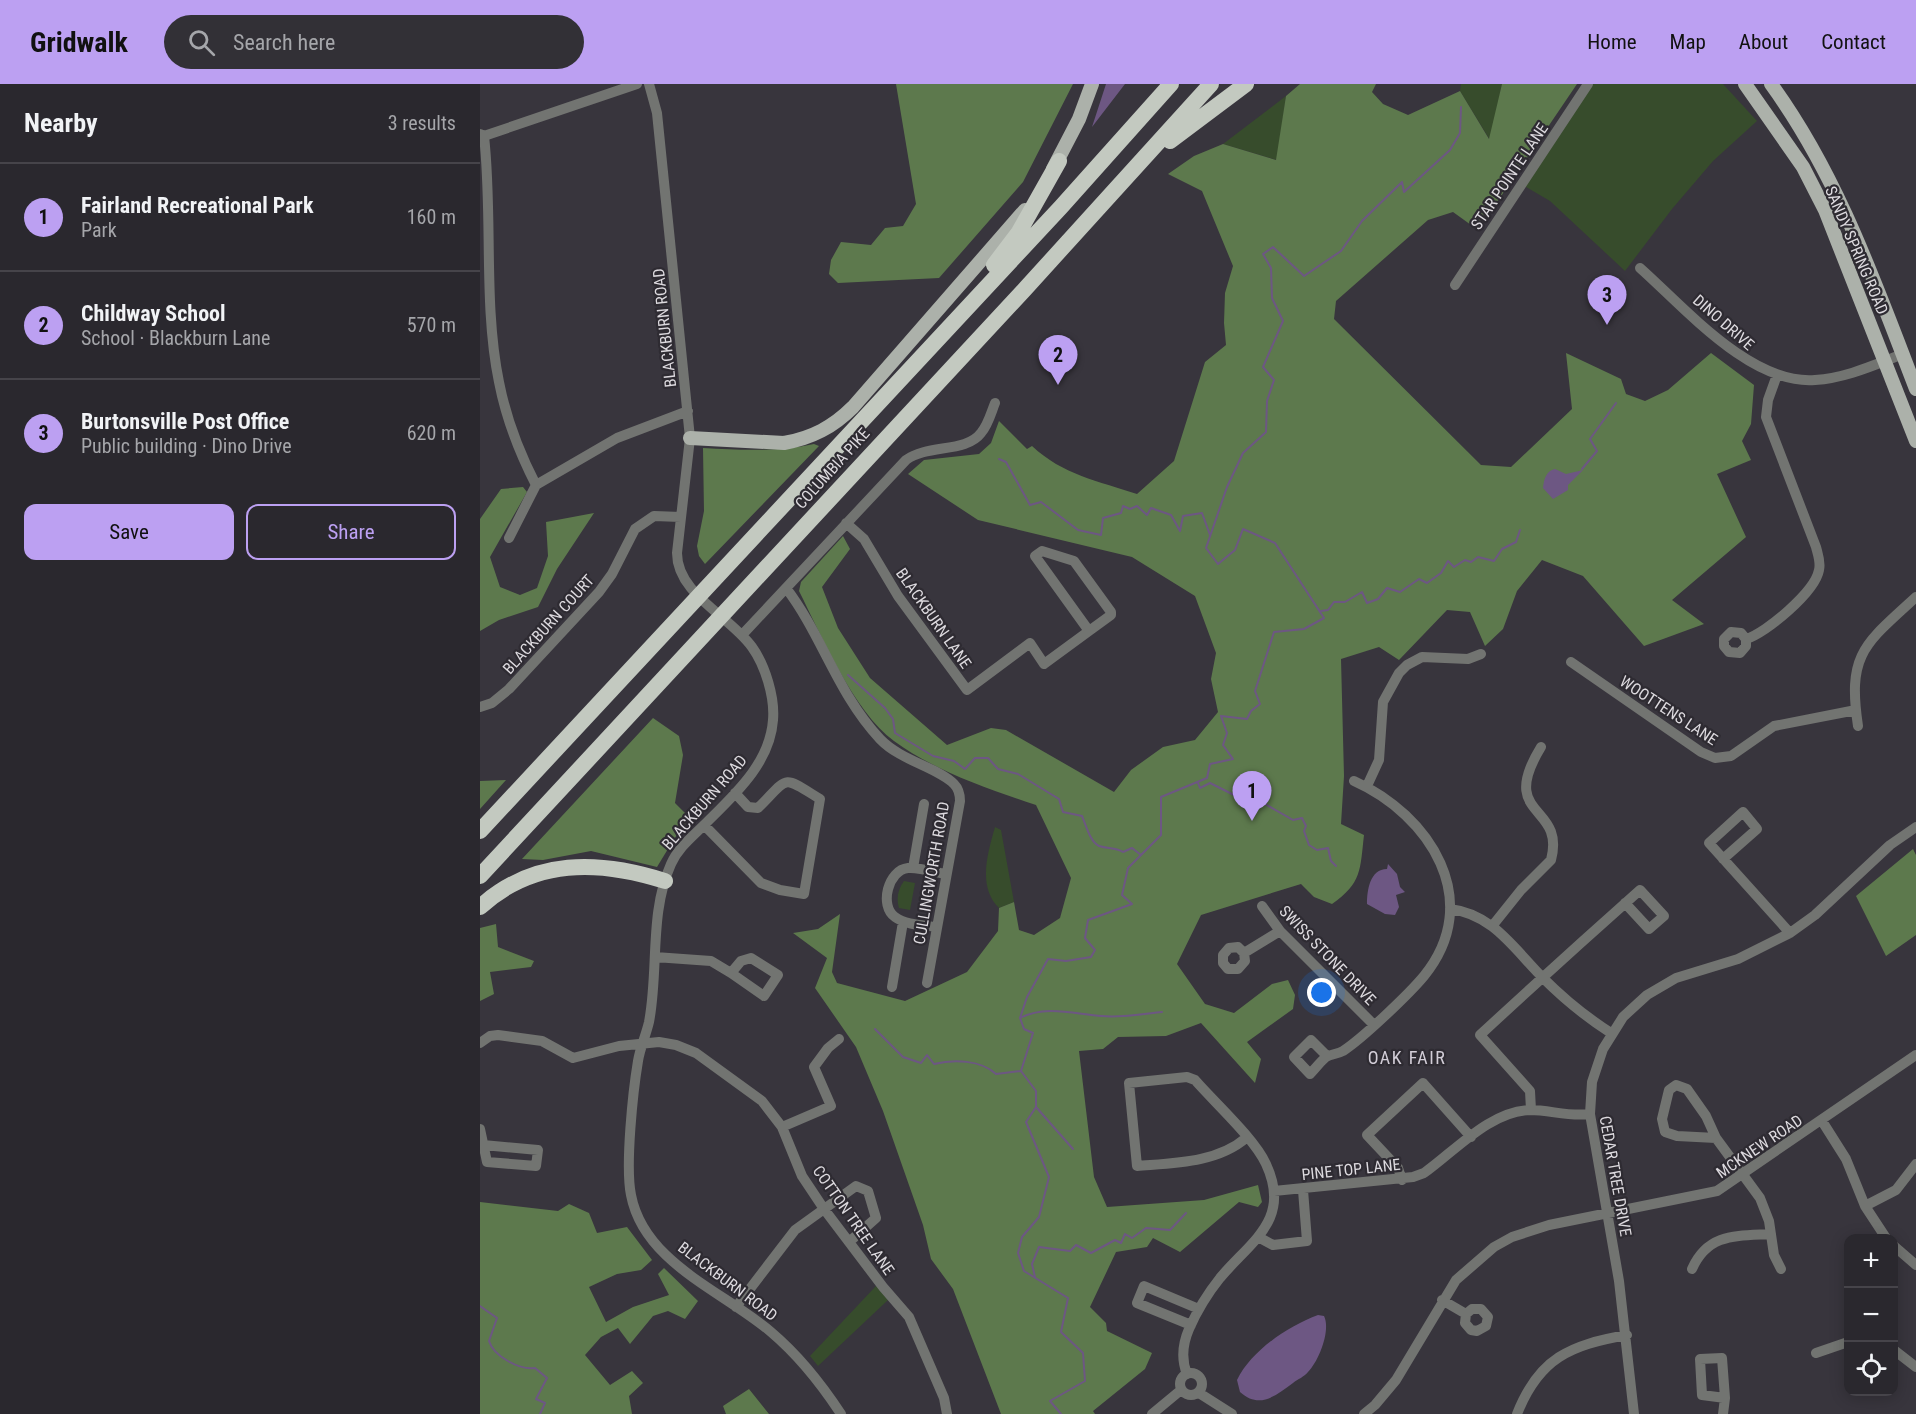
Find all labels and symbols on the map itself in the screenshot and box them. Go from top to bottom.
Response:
street label: STAR POINTE LANE [1467,119,1552,233]
street label: SANDY SPRING ROAD [1821,183,1892,317]
street label: BLACKBURN ROAD [649,268,680,388]
pin: 3 [1588,276,1626,325]
street label: DINO DRIVE [1689,291,1758,354]
pin: 2 [1038,336,1078,385]
street label: COLUMBIA PIKE [791,424,874,513]
street label: BLACKBURN LANE [892,564,975,672]
street label: BLACKBURN COURT [499,571,598,678]
street label: WOOTTENS LANE [1616,672,1721,749]
street label: BLACKBURN ROAD [658,751,751,854]
pin: 1 [1232,772,1272,821]
street label: CULLINGWORTH ROAD [910,800,953,946]
street label: SWISS STONE DRIVE [1275,902,1380,1009]
your location [1307,978,1336,1007]
district label: OAK FAIR [1368,1047,1446,1068]
street label: MCKNEW ROAD [1713,1111,1806,1182]
street label: CEDAR TREE DRIVE [1596,1114,1635,1238]
street label: PINE TOP LANE [1301,1155,1401,1184]
street label: COTTON TREE LANE [809,1162,898,1279]
street label: BLACKBURN ROAD [674,1238,781,1325]

